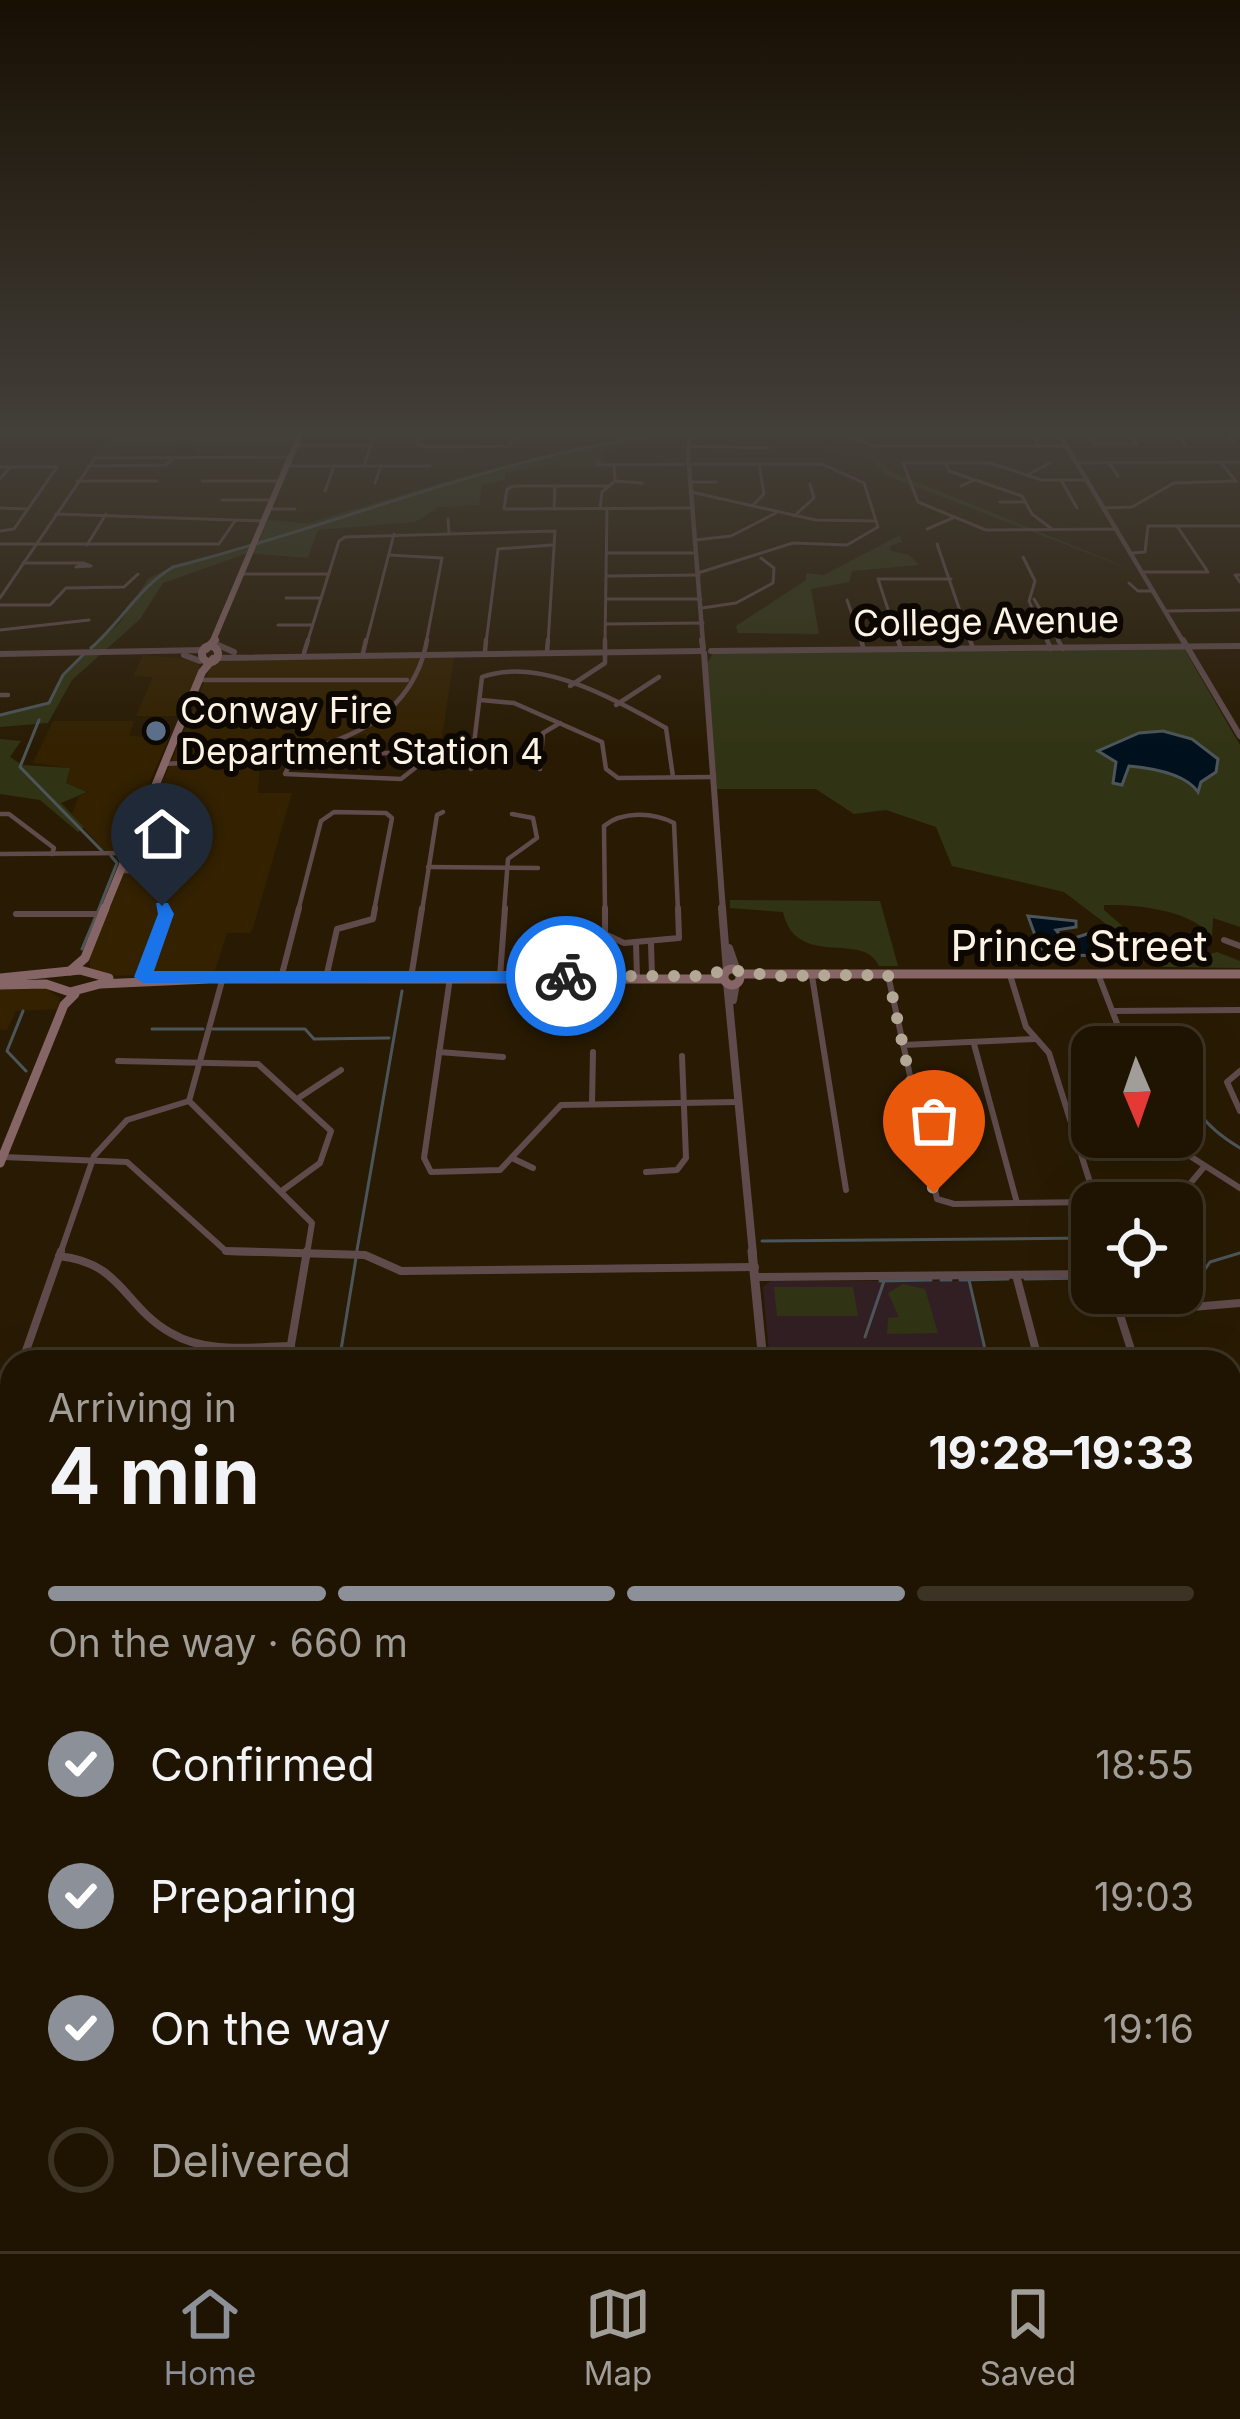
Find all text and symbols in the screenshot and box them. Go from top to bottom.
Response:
street label: College Avenue [853,597,1119,645]
place label: Conway Fire Department Station 4 [180,688,543,773]
marker: Conway Fire Department Station 4 [143,718,169,744]
pin [111,783,213,906]
icon: home [129,801,195,867]
courier [506,916,626,1036]
street label: Prince Street [950,920,1208,971]
icon: bike [533,943,599,1009]
north arrow [1071,1026,1203,1158]
map controls [1071,1026,1203,1314]
pin [883,1070,985,1193]
icon: bag [901,1088,967,1154]
button: locate [1071,1182,1203,1314]
text: Arriving in [48,1384,237,1431]
text: 19:28–19:33 [928,1425,1194,1480]
text: 4 min [48,1428,260,1523]
text: On the way · 660 m [48,1619,408,1666]
icon: check [48,1731,114,1797]
text: Confirmed [150,1737,375,1792]
text: 18:55 [1095,1741,1194,1788]
icon: check [48,1863,114,1929]
text: Preparing [150,1869,357,1924]
text: 19:03 [1094,1873,1194,1920]
icon: check [48,1995,114,2061]
text: On the way [150,2001,391,2056]
text: 19:16 [1103,2005,1194,2052]
text: Delivered [150,2133,351,2188]
tab: Home [164,2281,256,2393]
tab: Map [584,2281,652,2393]
tab: Saved [980,2281,1076,2393]

